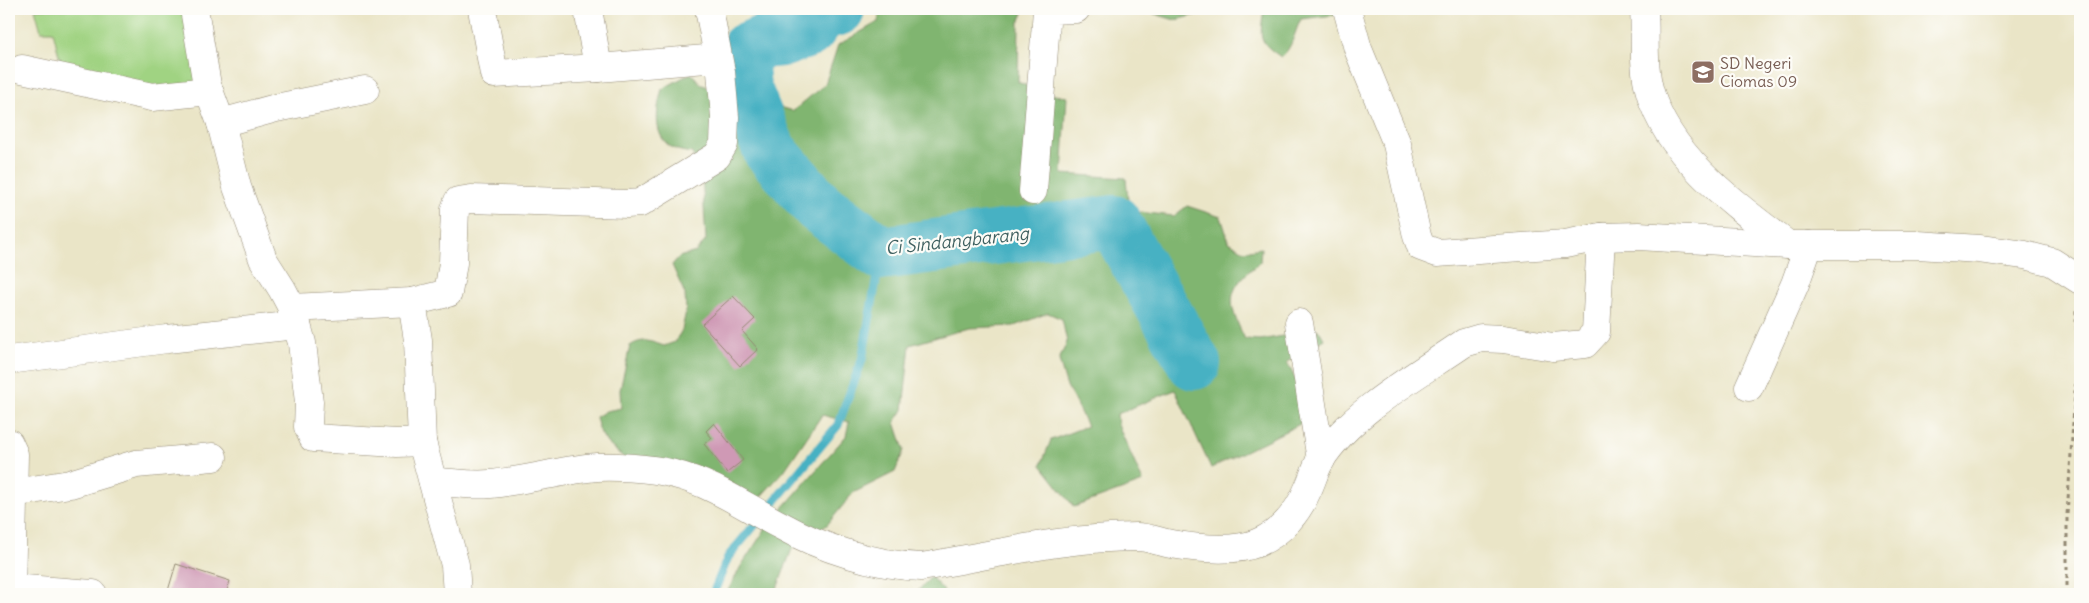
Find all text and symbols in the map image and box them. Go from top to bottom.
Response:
place label: SD Negeri Ciomas 09 [1720,53,1797,91]
school or university icon: SD Negeri Ciomas 09 [1690,59,1716,85]
water label: Ci Sindangbarang [884,221,1032,259]

